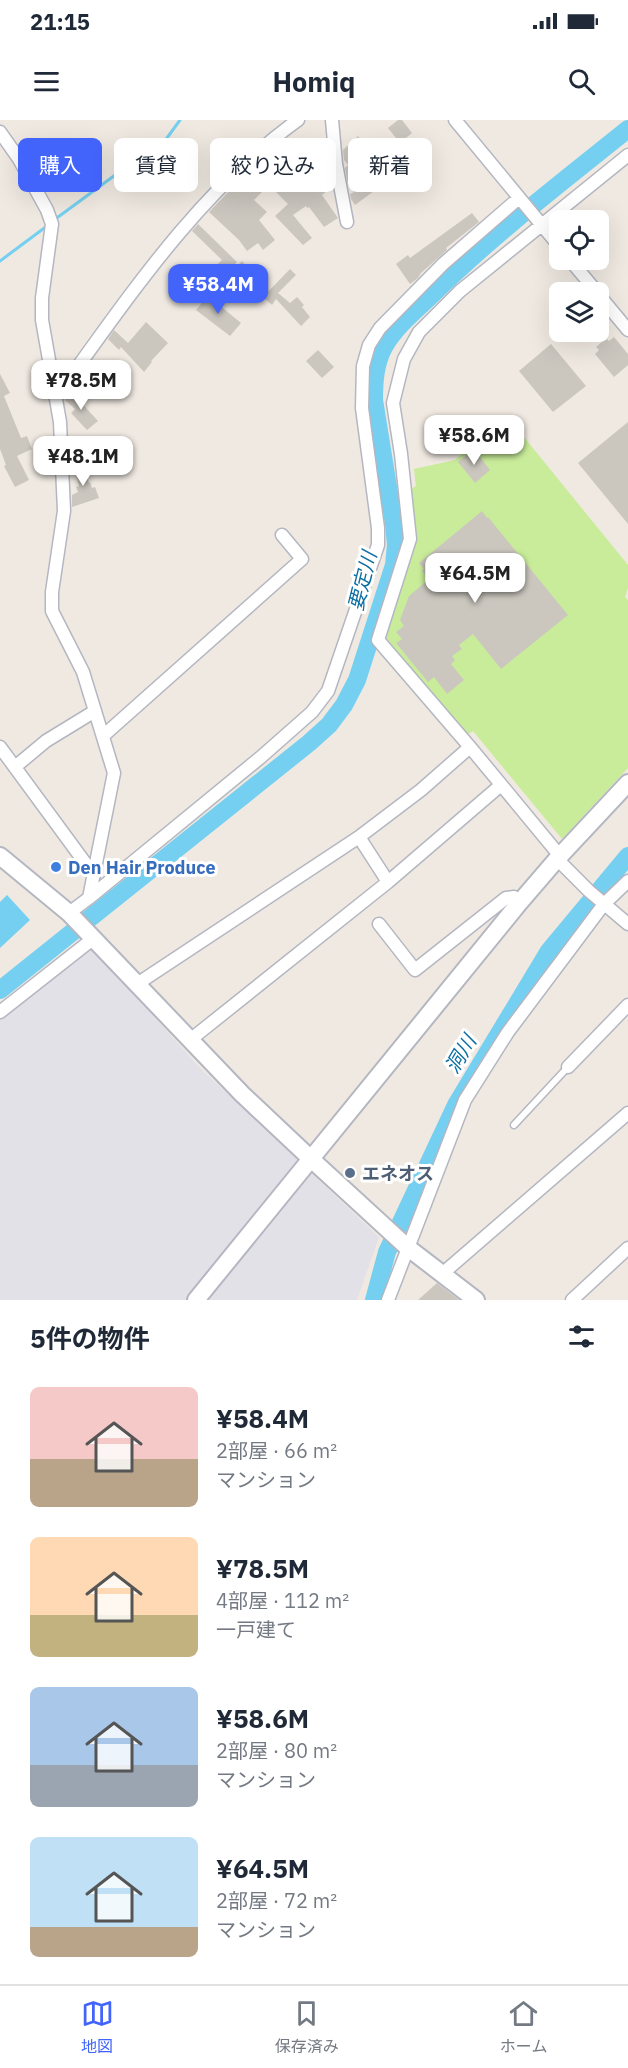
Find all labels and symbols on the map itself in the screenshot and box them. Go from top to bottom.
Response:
pin: ¥58.4M [169,264,267,315]
pin: ¥78.5M [32,360,130,411]
pin: ¥58.6M [425,415,523,466]
pin: ¥48.1M [34,436,132,487]
water label: 要定川 [342,547,383,613]
pin: ¥64.5M [426,553,524,604]
place label: Den Hair Produce [68,856,216,879]
marker: Den Hair Produce [49,860,63,874]
water label: 洞川 [438,1028,483,1078]
place label: エネオス [362,1162,434,1185]
marker: エネオス [343,1166,357,1180]

